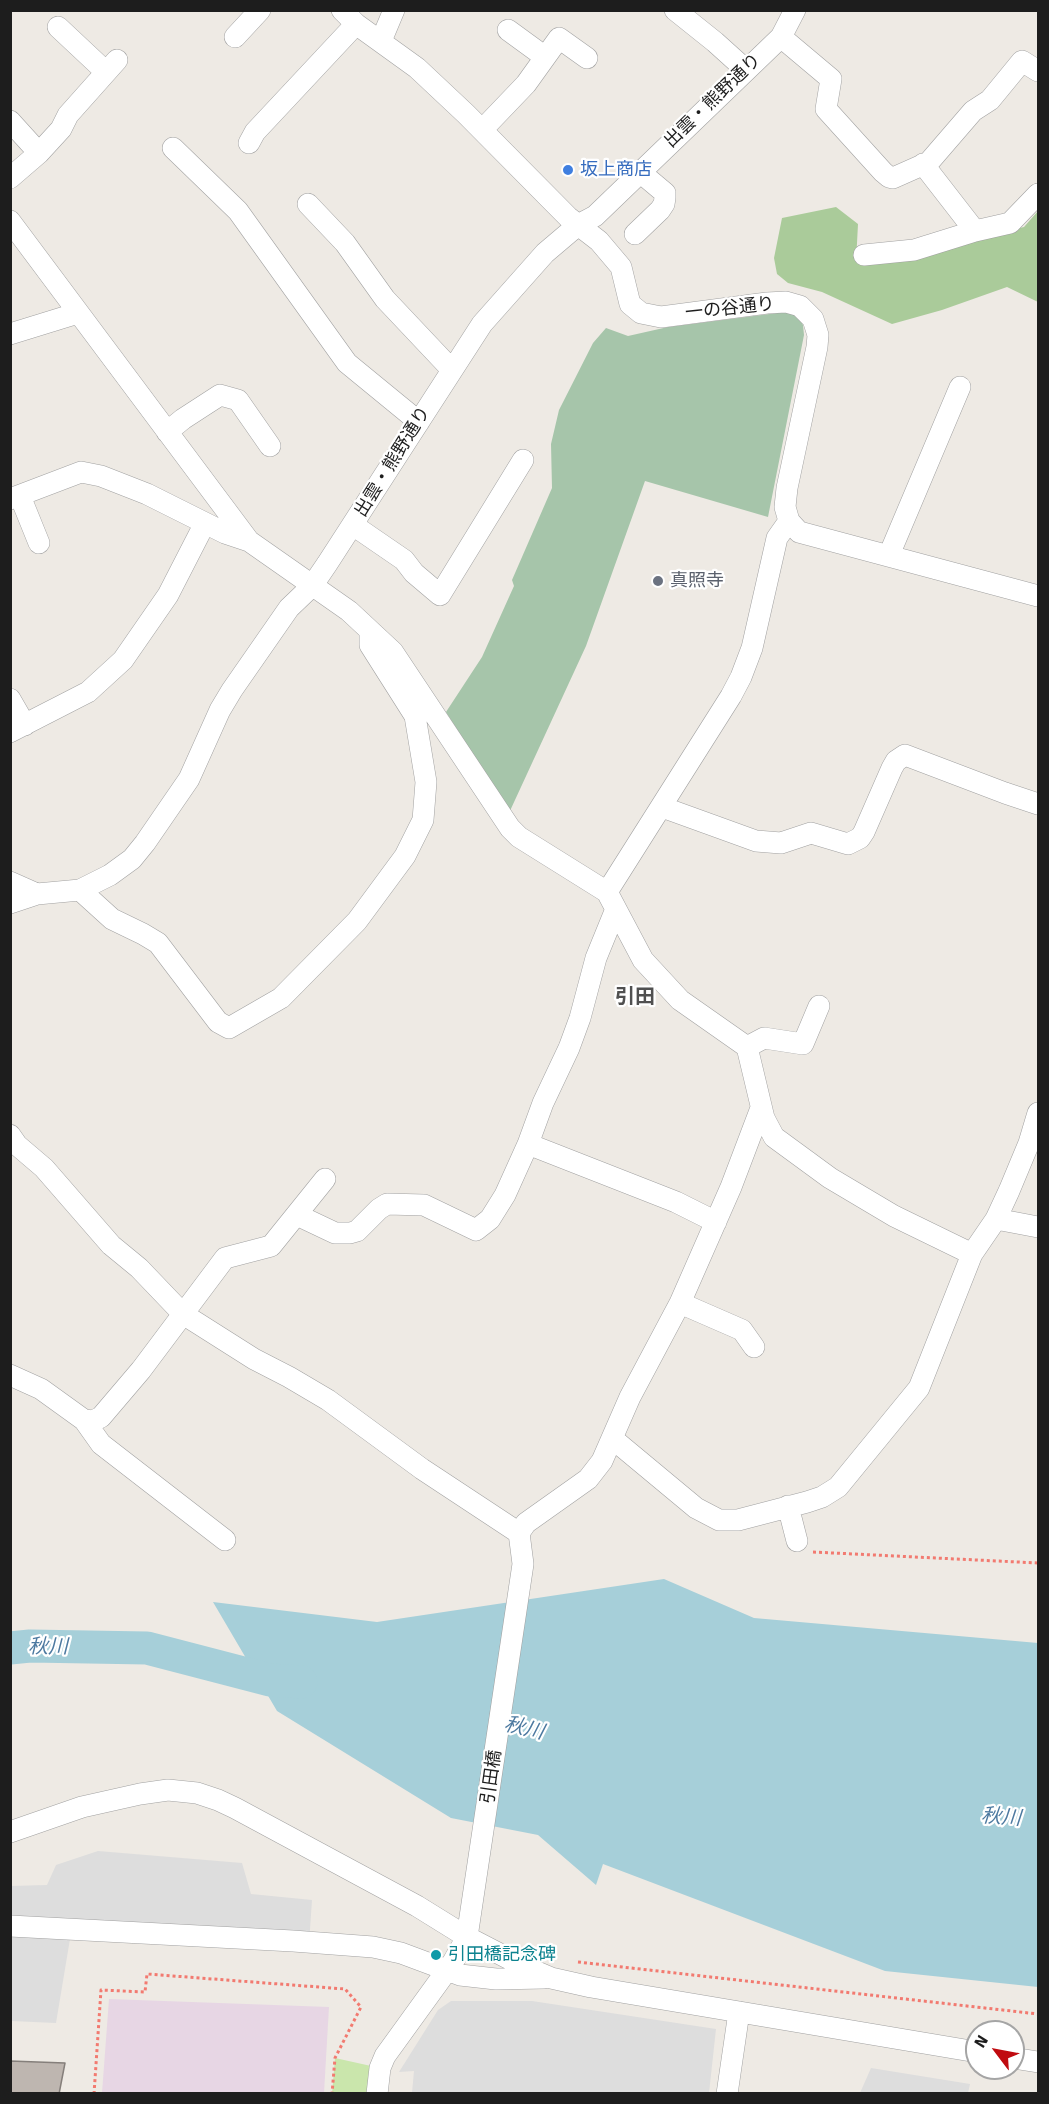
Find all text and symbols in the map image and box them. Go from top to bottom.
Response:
street label: 出雲・熊野通り [660,49,766,153]
place label: 坂上商店 [580,159,652,181]
marker: 坂上商店 [561,163,575,177]
street label: 一の谷通り [684,294,776,324]
street label: 出雲・熊野通り [350,403,436,521]
place label: 真照寺 [670,570,724,592]
marker: 真照寺 [651,574,665,588]
district label: 引田 [615,986,655,1010]
water label: 秋川 [28,1636,68,1660]
water label: 秋川 [502,1713,546,1745]
street label: 引田橋 [478,1749,506,1805]
water label: 秋川 [980,1805,1022,1831]
place label: 引田橋記念碑 [448,1944,556,1966]
marker: 引田橋記念碑 [429,1948,443,1962]
north arrow [965,2020,1025,2080]
text: N [970,2032,993,2052]

